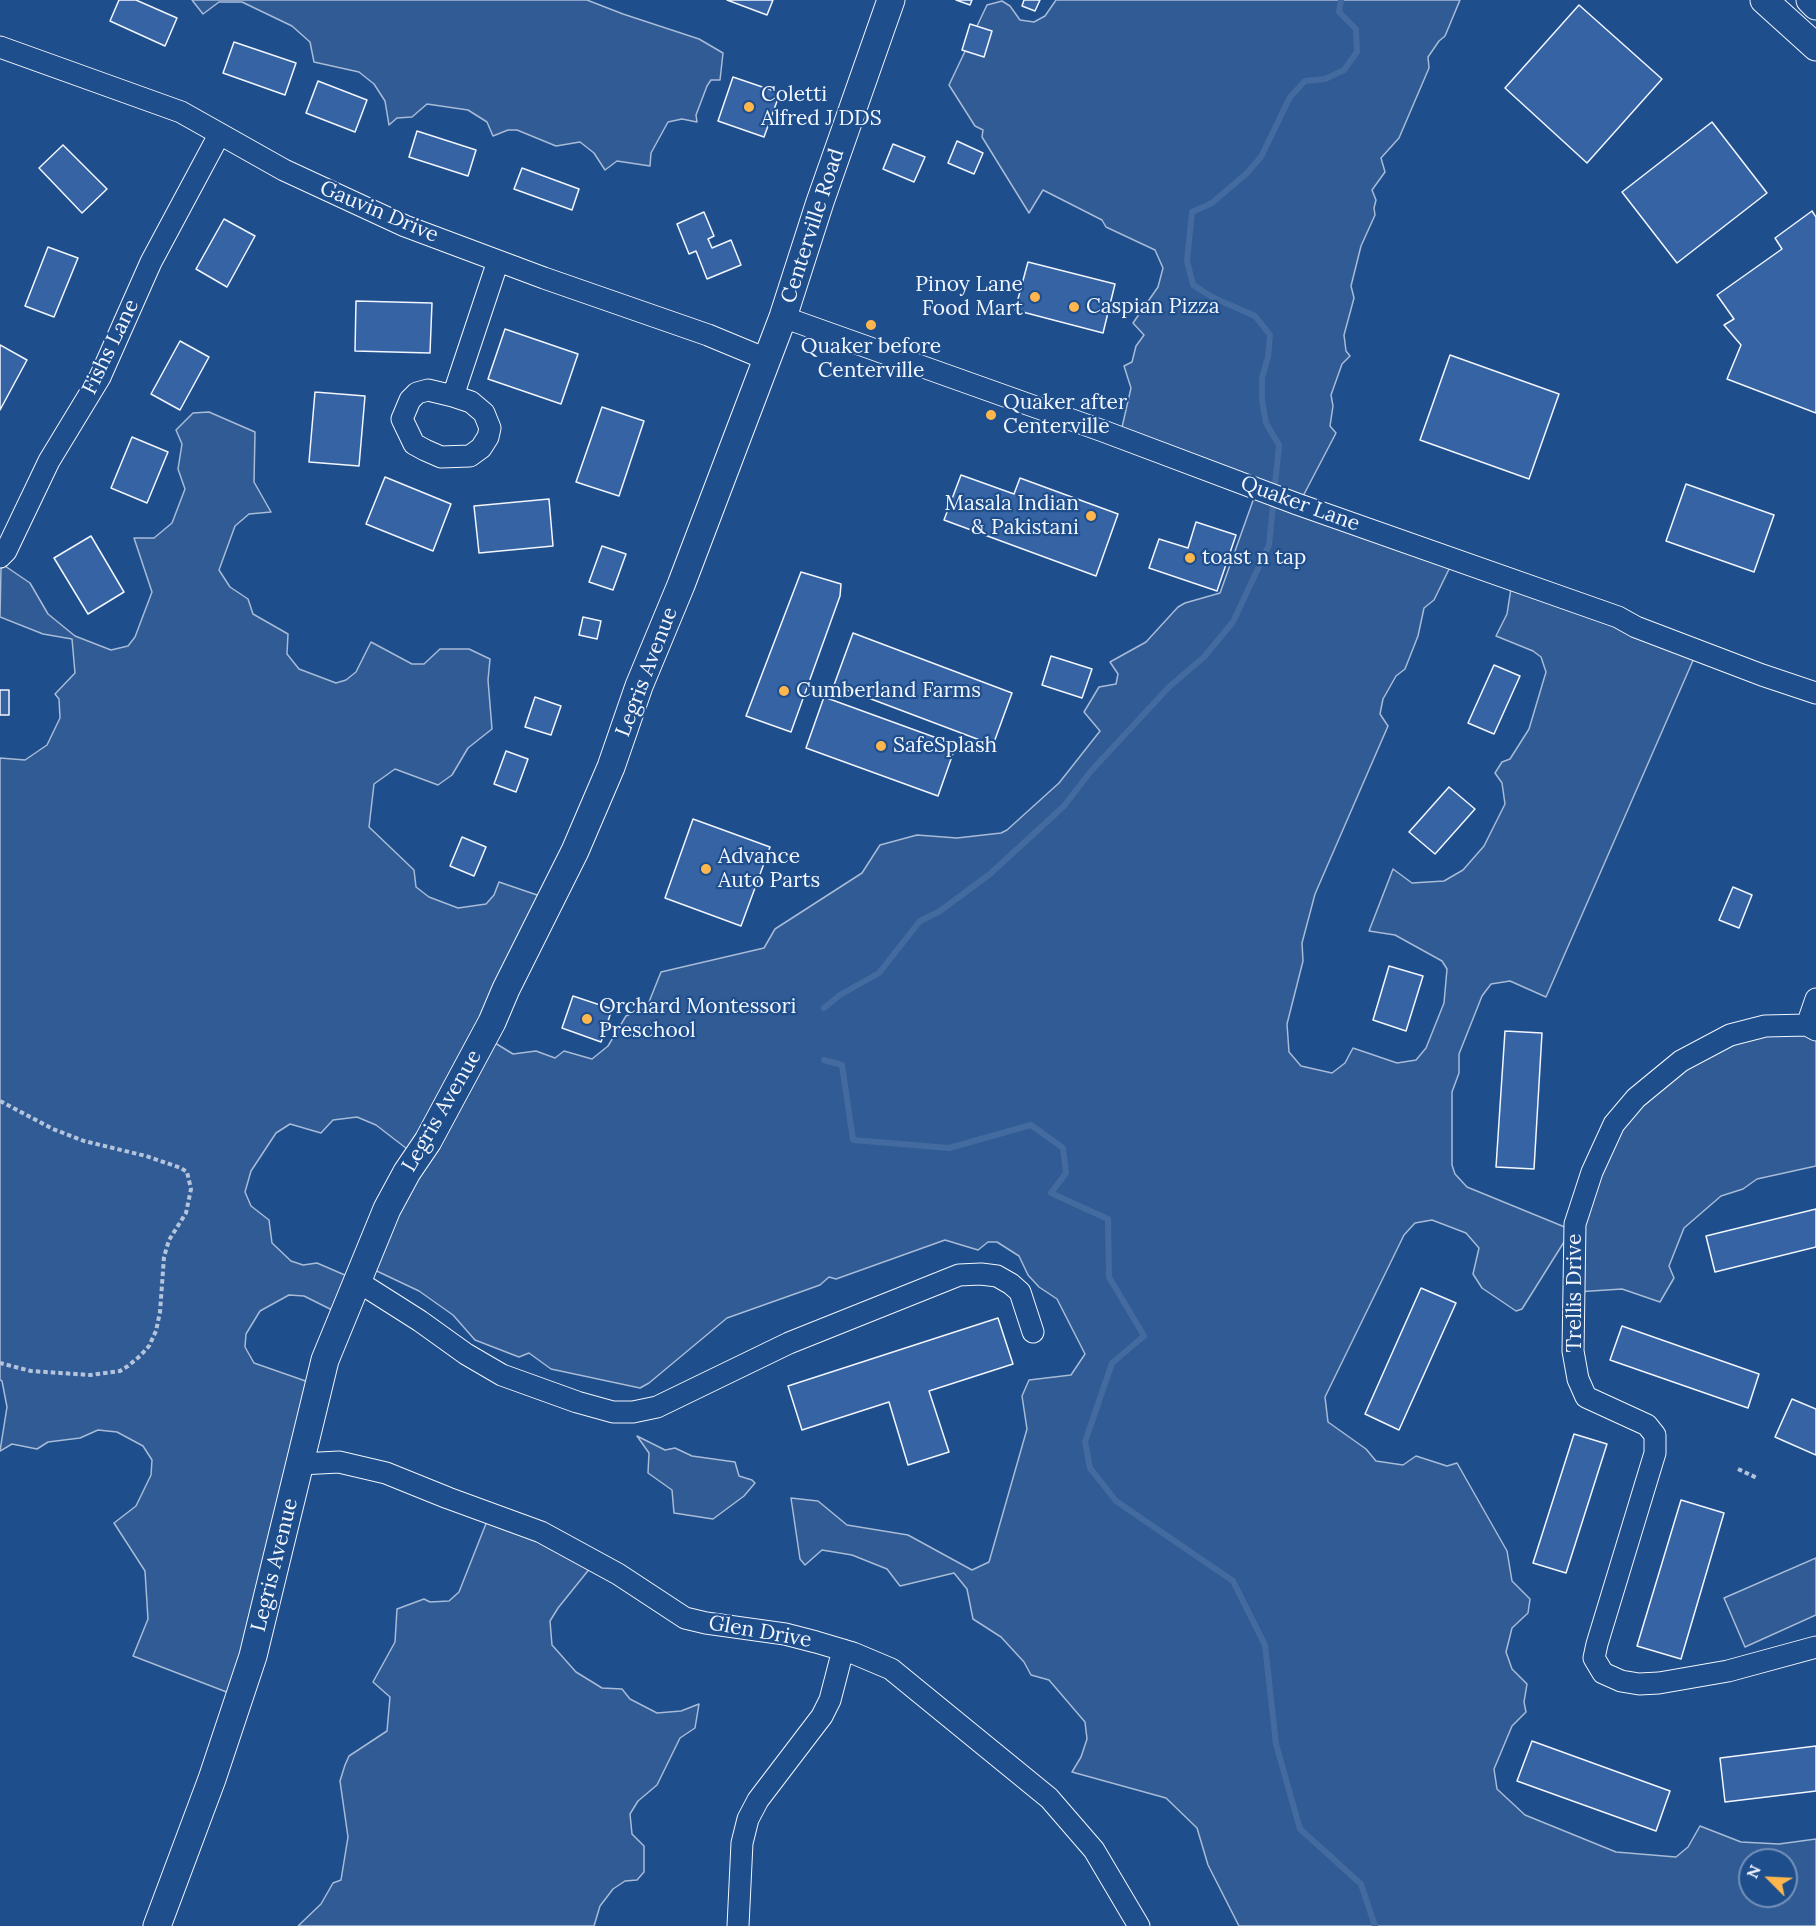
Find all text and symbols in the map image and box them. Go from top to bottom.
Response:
place label: Coletti Alfred J DDS [761,82,882,132]
marker: Coletti Alfred J DDS [742,100,756,114]
street label: Centerville Road [776,146,850,306]
street label: Gauvin Drive [316,176,442,248]
place label: Pinoy Lane Food Mart [915,272,1023,322]
marker: Pinoy Lane Food Mart [1028,290,1042,304]
place label: Caspian Pizza [1086,294,1220,320]
street label: Fishs Lane [77,295,145,399]
marker: Caspian Pizza [1067,300,1081,314]
marker: Quaker before Centerville [864,318,878,332]
place label: Quaker before Centerville [801,334,941,384]
place label: Quaker after Centerville [1003,390,1127,440]
marker: Quaker after Centerville [984,408,998,422]
street label: Quaker Lane [1237,471,1363,537]
place label: Masala Indian & Pakistani [945,491,1079,541]
marker: Masala Indian & Pakistani [1084,509,1098,523]
place label: toast n tap [1202,545,1306,571]
marker: toast n tap [1183,551,1197,565]
street label: Legris Avenue [611,604,683,740]
place label: Cumberland Farms [796,678,981,704]
marker: Cumberland Farms [777,684,791,698]
place label: SafeSplash [893,733,997,759]
marker: SafeSplash [874,739,888,753]
place label: Advance Auto Parts [718,844,820,894]
marker: Advance Auto Parts [699,862,713,876]
place label: Orchard Montessori Preschool [599,994,796,1044]
marker: Orchard Montessori Preschool [580,1012,594,1026]
street label: Legris Avenue [397,1046,487,1176]
street label: Trellis Drive [1562,1234,1588,1352]
street label: Legris Avenue [246,1496,304,1634]
street label: Glen Drive [707,1611,813,1653]
north arrow [1738,1848,1798,1908]
text: N [1742,1862,1765,1881]

